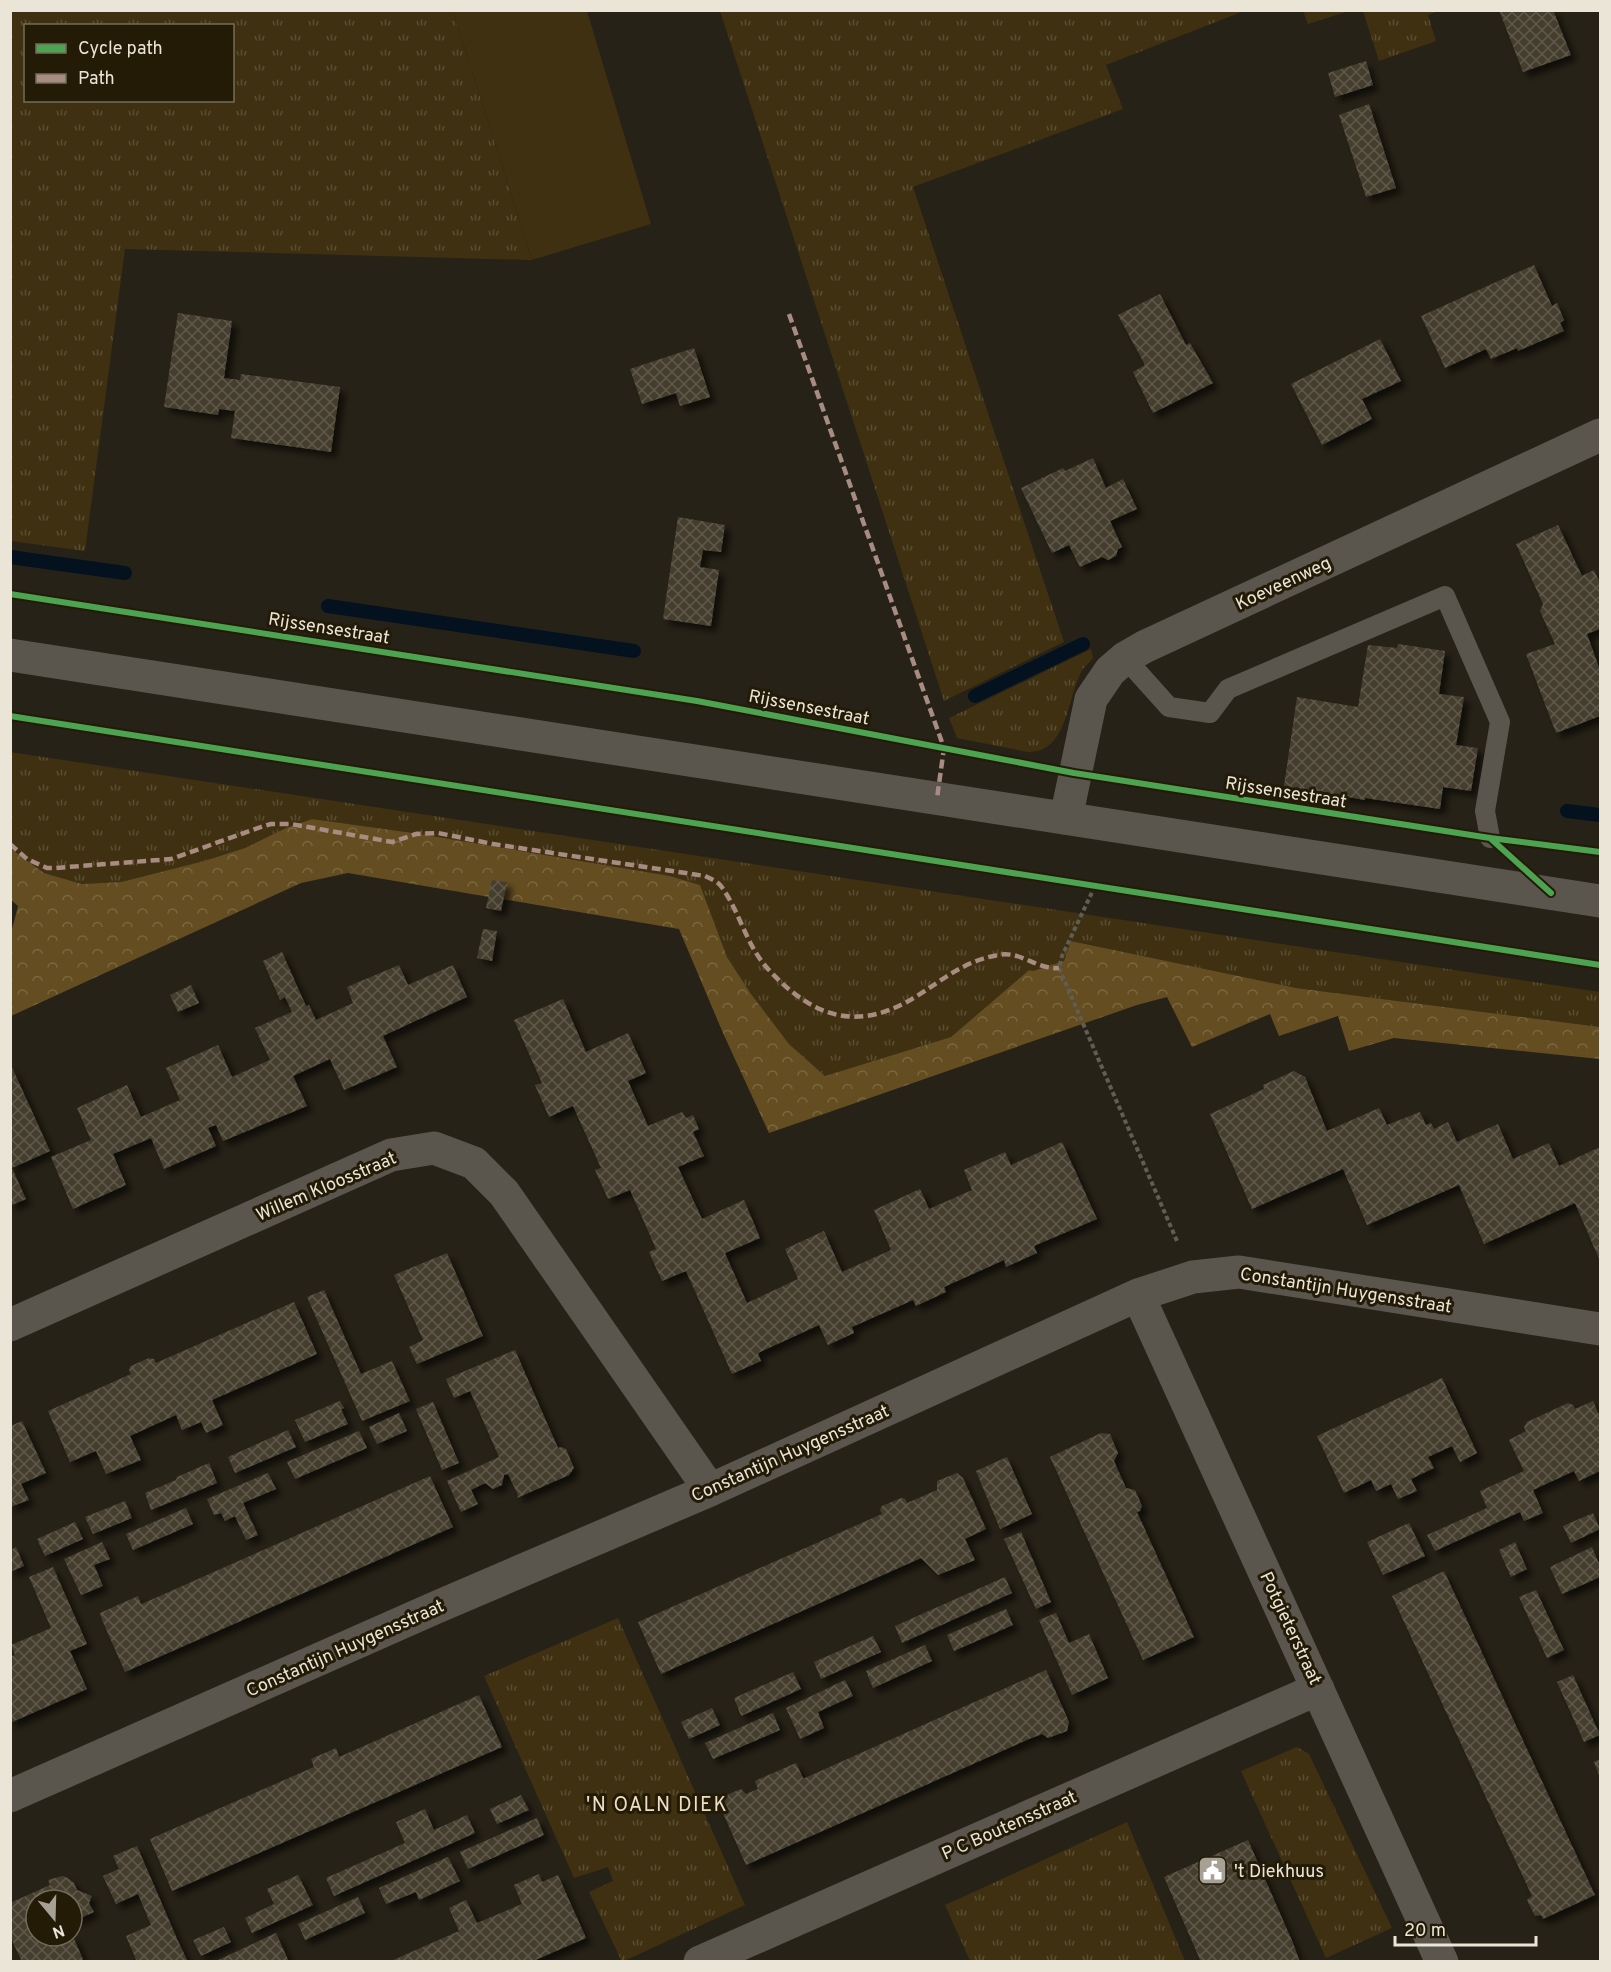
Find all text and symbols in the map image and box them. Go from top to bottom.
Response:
legend [24,24,234,102]
text: Cycle path [78,38,163,61]
text: Path [78,68,115,91]
street label: Koeveenweg [1232,552,1335,617]
street label: Rijssensestraat [266,609,391,650]
street label: Rijssensestraat [746,685,871,731]
street label: Rijssensestraat [1223,773,1348,814]
street label: Willem Kloosstraat [253,1147,400,1227]
street label: Constantijn Huygensstraat [1238,1263,1453,1320]
street label: Constantijn Huygensstraat [688,1400,893,1508]
street label: Potgieterstraat [1253,1569,1326,1689]
street label: Constantijn Huygensstraat [243,1595,448,1703]
street label: P C Boutensstraat [939,1786,1081,1866]
district label: 'N OALN DIEK [586,1793,728,1819]
public building icon: 't Diekhuus [1197,1855,1229,1887]
place label: 't Diekhuus [1234,1861,1324,1884]
north arrow [24,1888,84,1948]
scale bar [1395,1909,1536,1947]
text: N [50,1919,67,1942]
text: 20 m [1404,1920,1446,1943]

